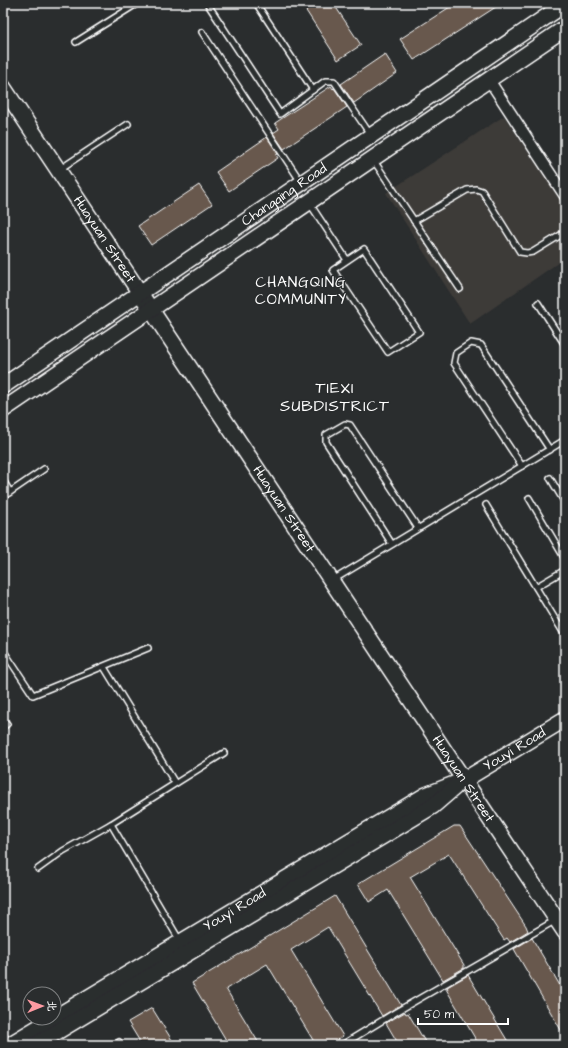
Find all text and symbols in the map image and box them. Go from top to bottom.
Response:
street label: Changqing Road [237,159,331,231]
street label: Huayuan Street [68,192,141,287]
district label: CHANGQING COMMUNITY [255,272,347,310]
district label: TIEXI SUBDISTRICT [280,377,390,417]
street label: Huayuan Street [248,462,320,557]
street label: Youyi Road [479,723,550,776]
street label: Huayuan Street [427,732,500,827]
street label: Youyi Road [199,883,270,936]
north arrow [22,986,62,1026]
text: 北 [44,1000,59,1011]
scale bar [418,1000,508,1026]
text: 50 m [424,1006,455,1023]

